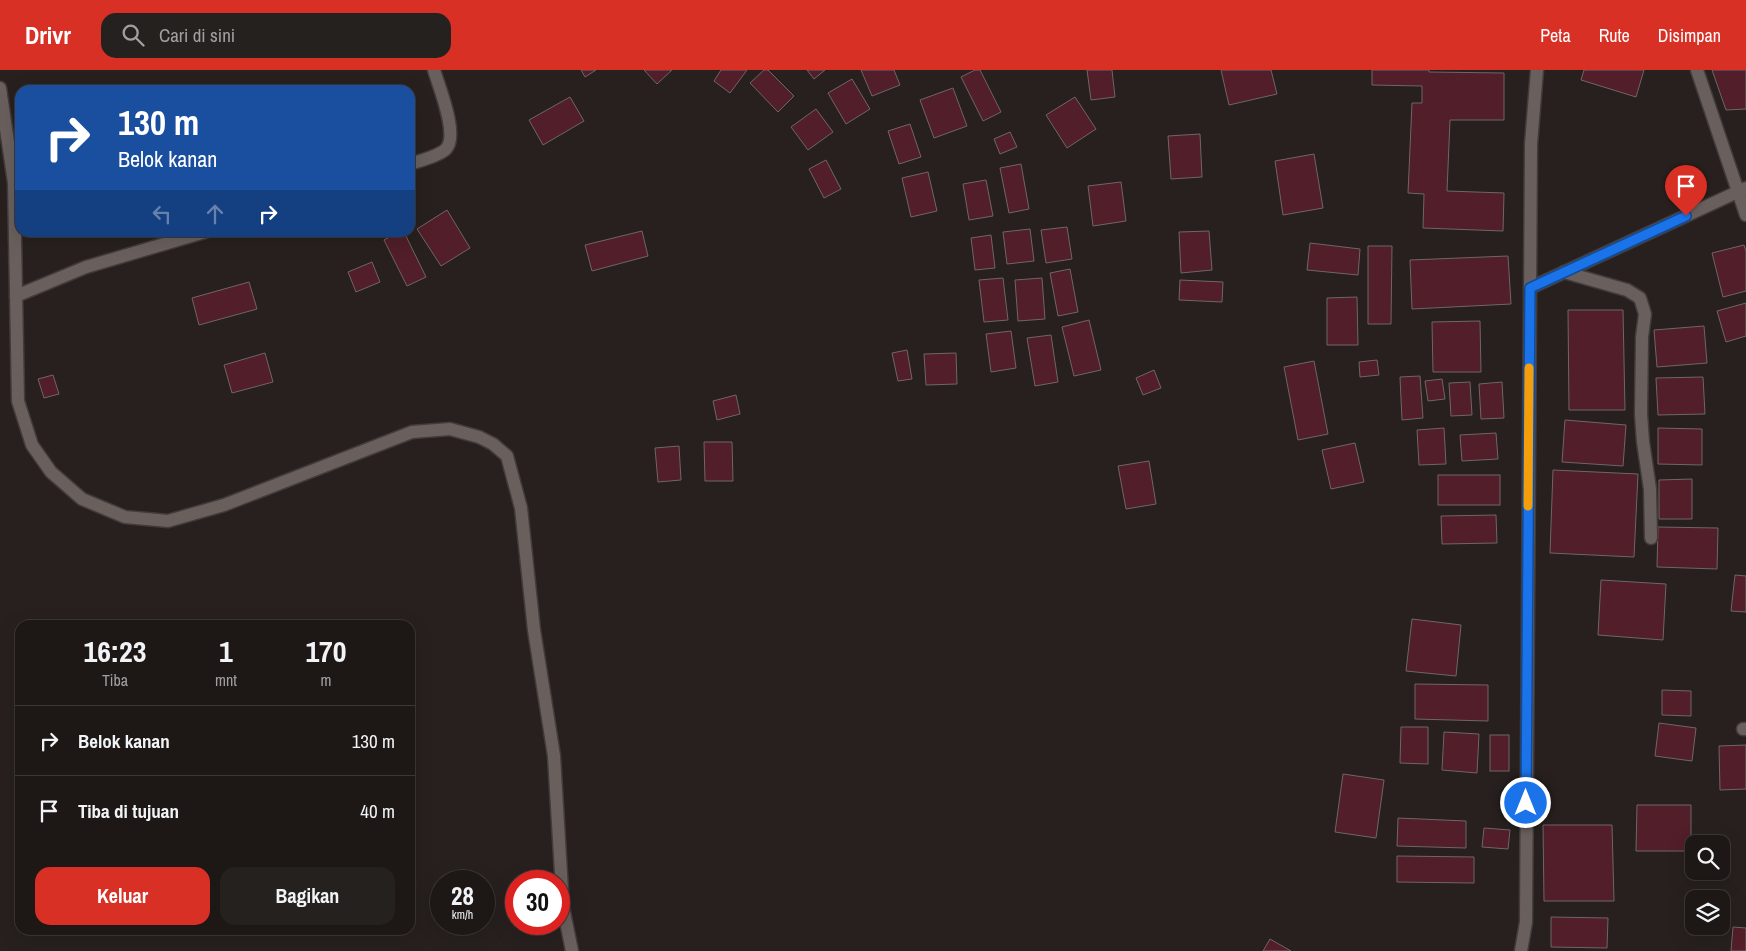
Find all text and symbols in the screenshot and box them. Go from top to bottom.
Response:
search box [101,13,451,58]
text: Drivr [25,19,71,51]
icon: search [119,21,147,49]
text: Cari di sini [159,22,235,48]
text: Peta [1540,23,1571,48]
text: Rute [1599,23,1630,48]
text: Disimpan [1658,23,1721,48]
text: 130 m [118,99,199,146]
icon: right [35,105,100,170]
text: Belok kanan [118,144,217,174]
pin [1665,165,1707,216]
icon: arrive [1672,172,1700,200]
icon: left [148,200,176,228]
icon: ahead [201,200,229,228]
icon: right [254,200,282,228]
text: 16:23 [84,631,146,671]
text: 1 [219,631,233,671]
text: 170 [305,631,346,671]
text: Tiba [102,669,128,691]
text: mnt [215,669,237,691]
text: m [320,669,331,691]
icon: right [35,727,63,755]
text: Belok kanan [78,728,170,754]
text: 130 m [352,728,395,754]
position arrow [1499,776,1551,828]
icon: arrive [35,797,63,825]
text: Tiba di tujuan [78,798,179,824]
text: 40 m [360,798,395,824]
map controls [1685,835,1730,935]
button: search [1685,835,1730,880]
button: Keluar [35,867,210,925]
button: Bagikan [220,867,395,925]
speed limit sign: 30 [505,870,570,935]
text: 28 [451,879,474,913]
button: layers [1685,890,1730,935]
text: km/h [452,907,473,923]

